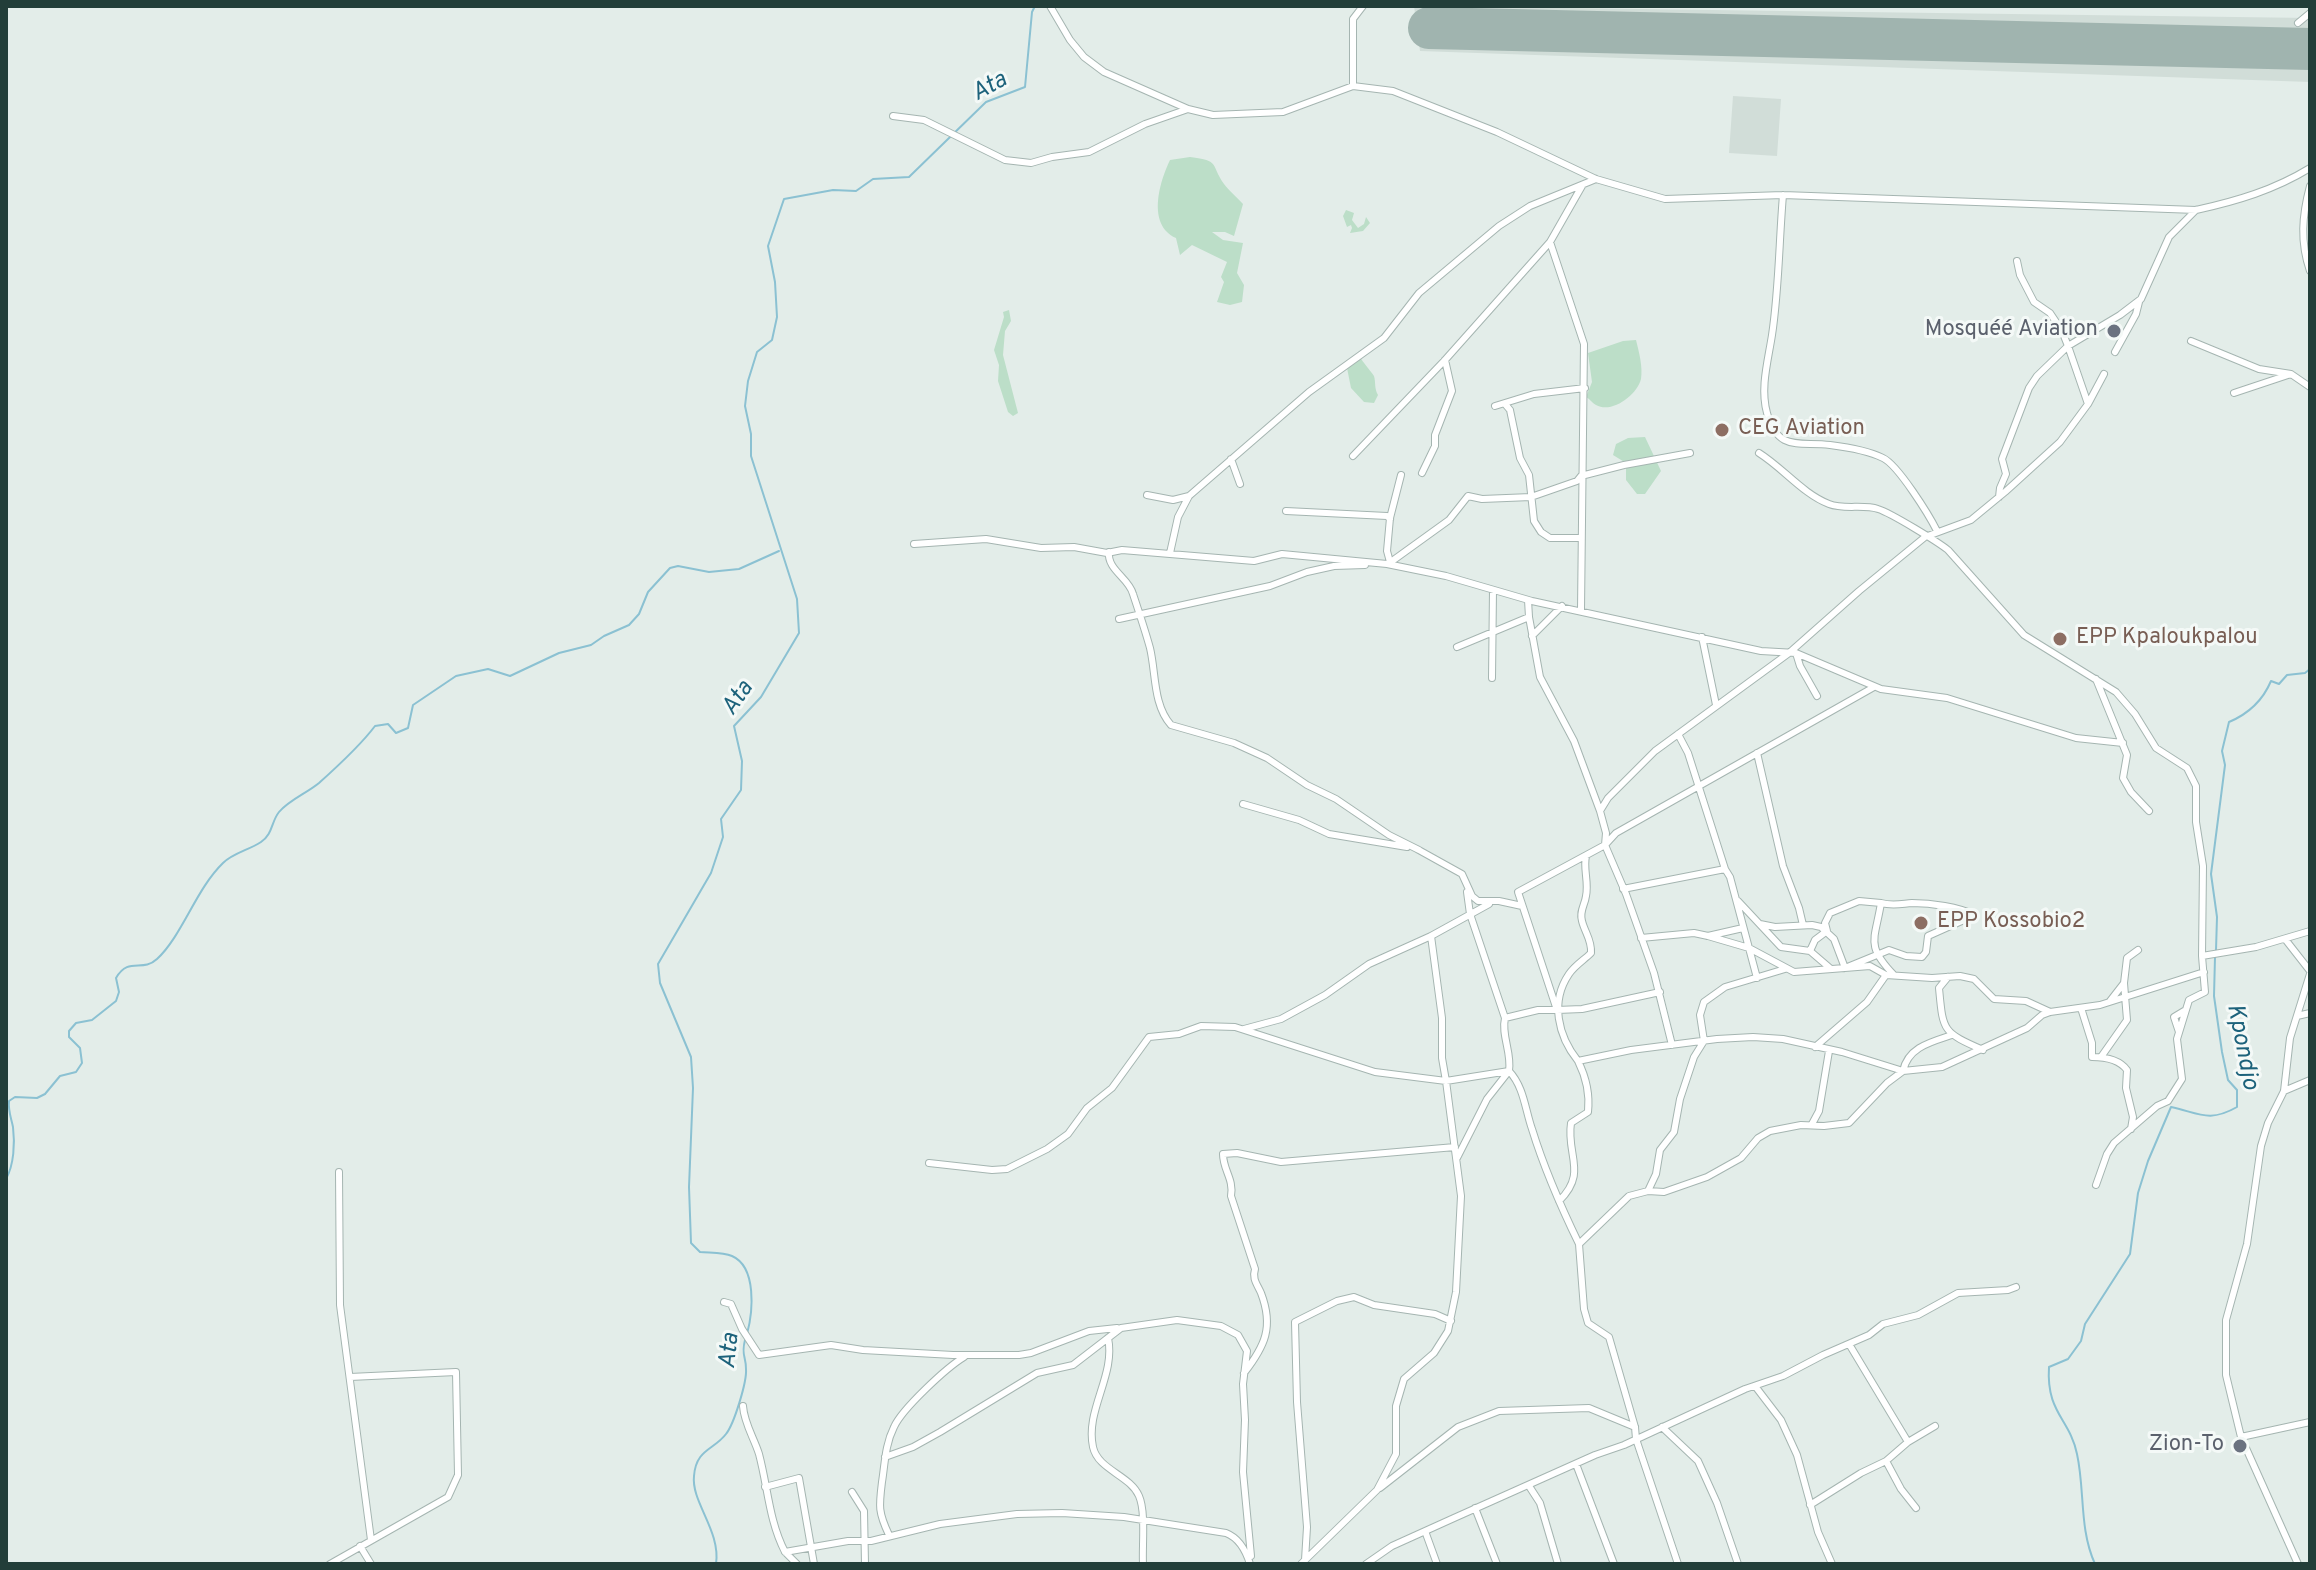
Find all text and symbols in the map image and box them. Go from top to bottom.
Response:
water label: Ata [967,67,1013,109]
place label: Mosquéé Aviation [1925,318,2098,344]
marker: Mosquéé Aviation [2105,322,2123,340]
place label: CEG Aviation [1738,417,1865,443]
marker: CEG Aviation [1713,421,1731,439]
place label: EPP Kpaloukpalou [2076,626,2258,652]
marker: EPP Kpaloukpalou [2051,630,2069,648]
water label: Ata [717,676,761,722]
place label: EPP Kossobio2 [1937,910,2085,936]
marker: EPP Kossobio2 [1912,914,1930,932]
water label: Kpondjo [2219,1002,2263,1092]
water label: Ata [715,1332,747,1370]
place label: Zion-To [2149,1433,2224,1459]
marker: Zion-To [2231,1437,2249,1455]

